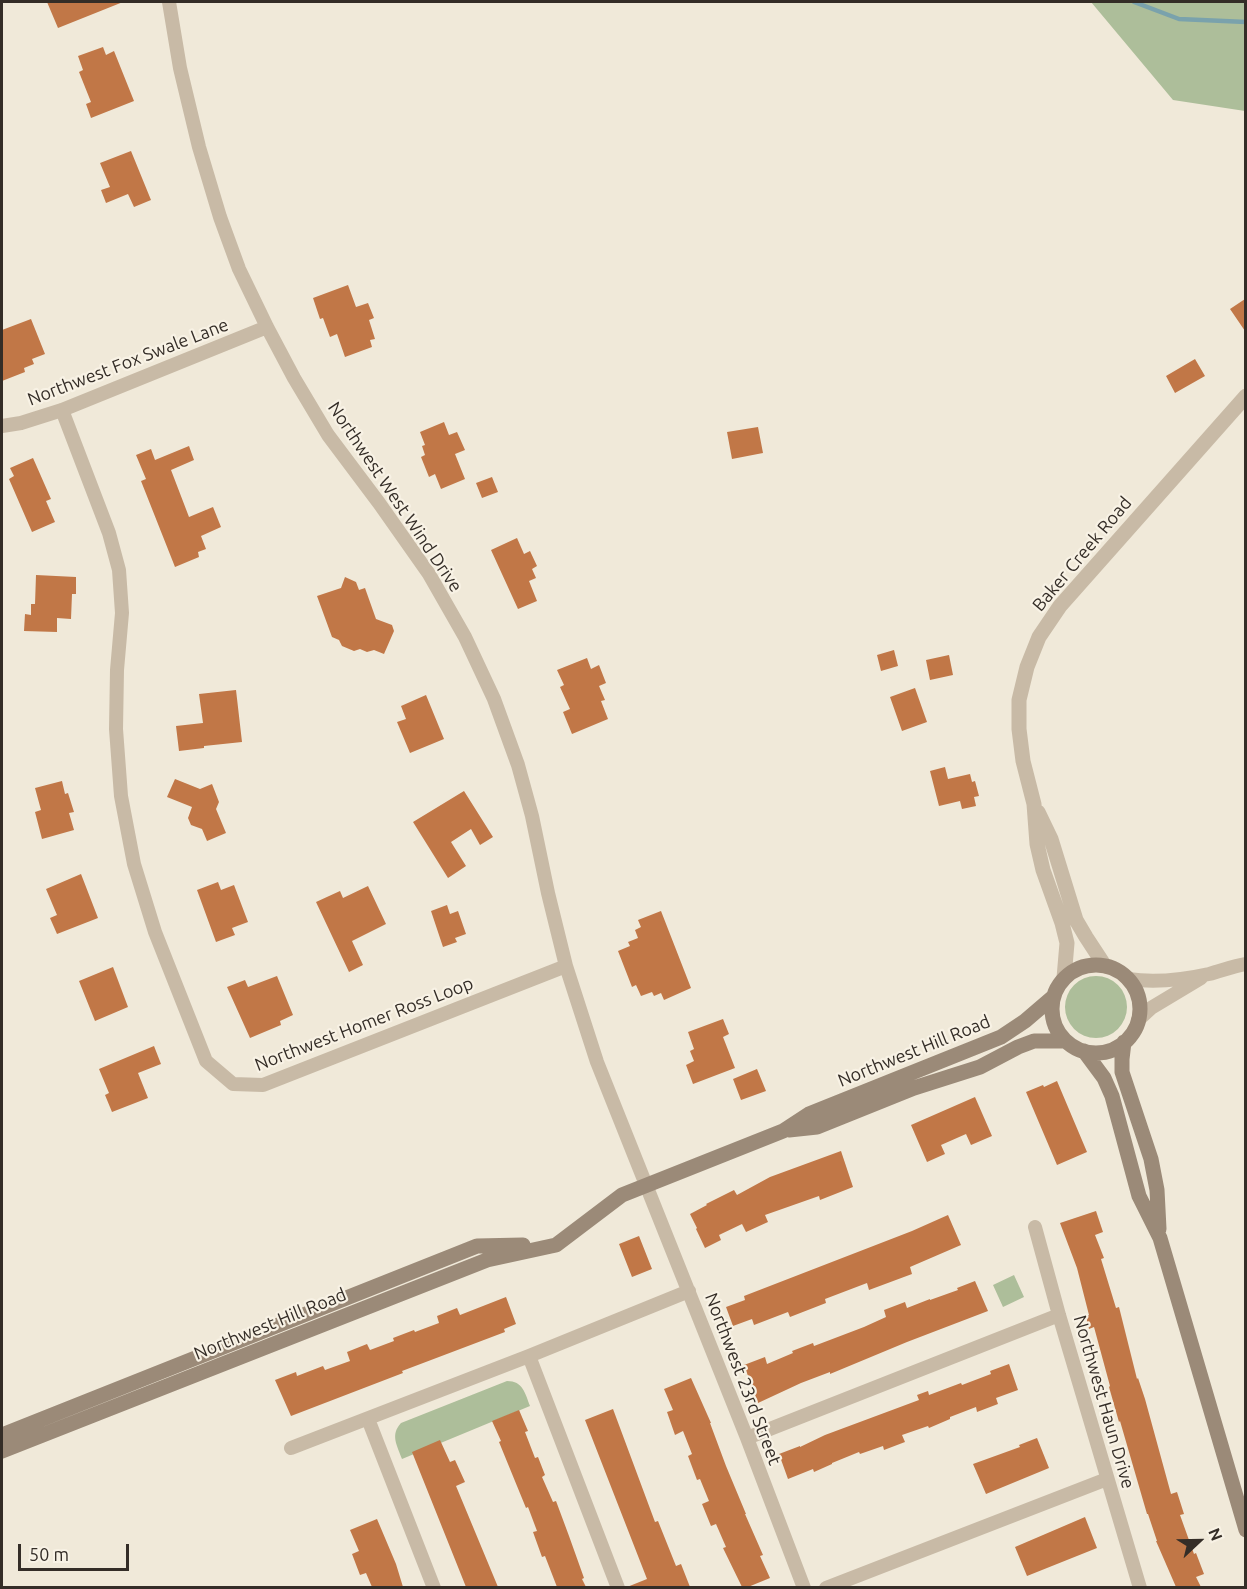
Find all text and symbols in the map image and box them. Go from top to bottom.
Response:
street label: Northwest Fox Swale Lane [24,314,232,410]
street label: Northwest West Wind Drive [323,398,467,596]
street label: Baker Creek Road [1028,492,1136,616]
street label: Northwest Homer Ross Loop [252,972,476,1076]
street label: Northwest Hill Road [835,1011,993,1091]
street label: Northwest Hill Road [191,1284,349,1364]
street label: Northwest 23rd Street [700,1290,786,1468]
street label: Northwest Haun Drive [1069,1313,1139,1491]
north arrow [1169,1511,1229,1571]
text: N [1205,1525,1226,1543]
scale bar [21,1532,132,1570]
text: 50 m [29,1544,69,1564]

